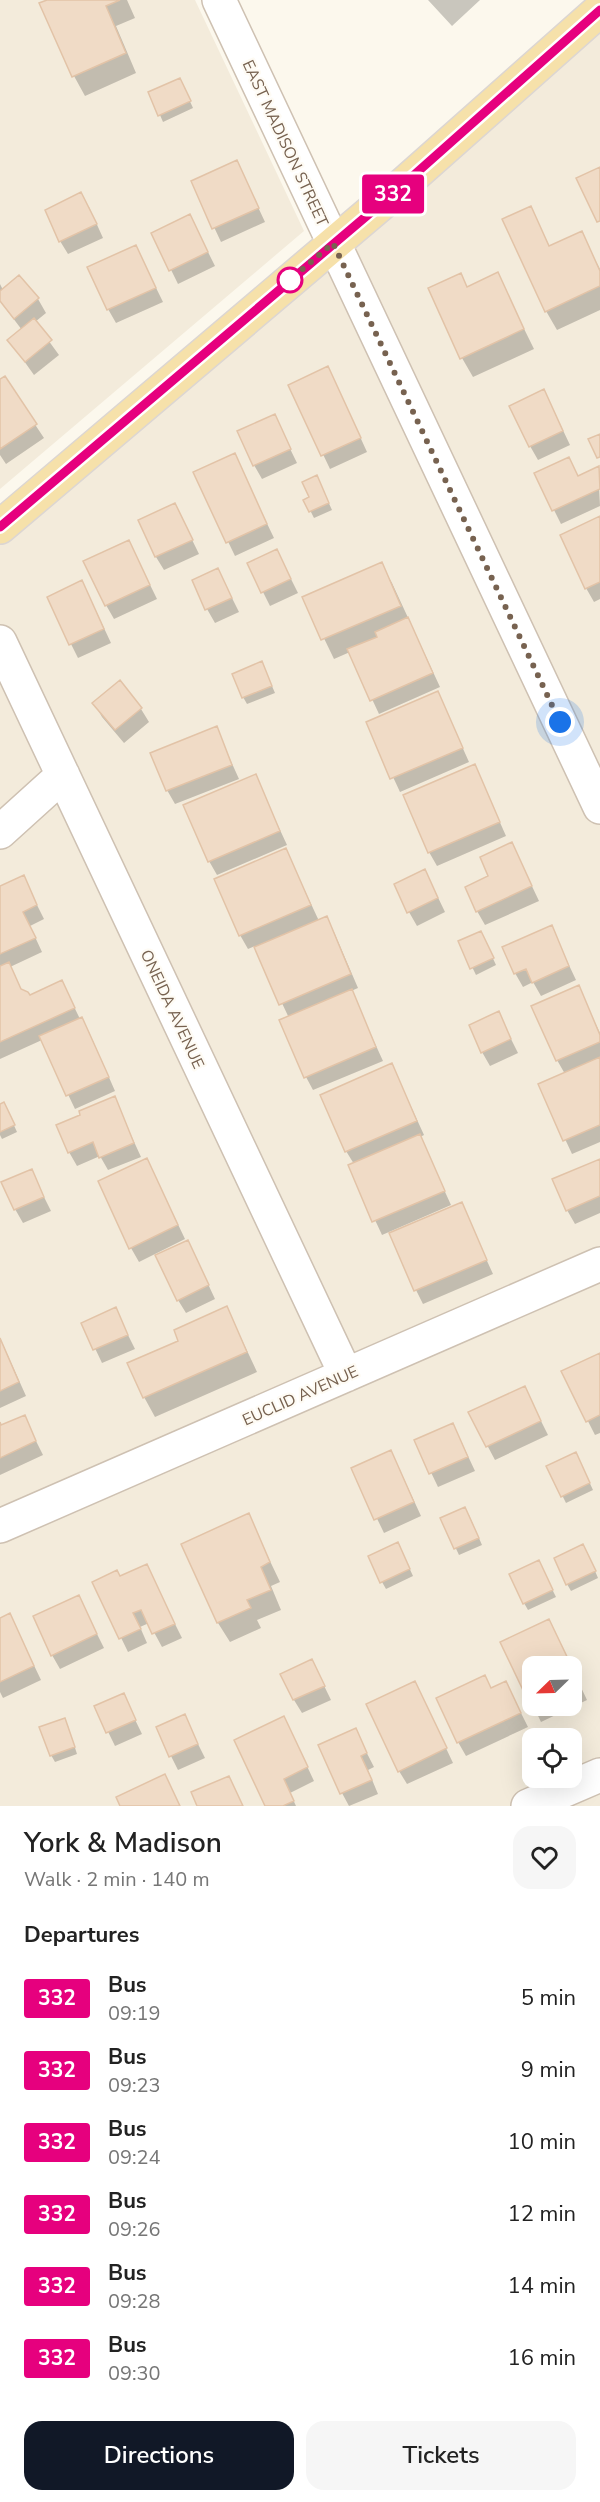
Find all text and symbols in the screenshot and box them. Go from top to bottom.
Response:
street label: EAST MADISON STREET [237,57,334,231]
line badge: 332 [358,174,428,214]
text: 332 [374,180,412,208]
unlabelled marker [277,267,303,293]
your location [545,707,575,737]
street label: ONEIDA AVENUE [135,946,209,1073]
street label: EUCLID AVENUE [239,1361,362,1431]
north arrow [522,1656,582,1716]
map controls [522,1656,582,1788]
button: locate [522,1728,582,1788]
text: York & Madison [24,1824,222,1862]
button: heart [513,1826,576,1889]
text: Walk · 2 min · 140 m [24,1866,210,1893]
text: Departures [24,1920,139,1950]
text: Bus [108,1970,147,2000]
text: 5 min [521,1983,576,2013]
text: 332 [38,1984,76,2012]
text: 09:19 [108,2000,161,2027]
text: Bus [108,2042,147,2072]
text: 9 min [521,2055,576,2085]
text: 332 [38,2056,76,2084]
text: 09:23 [108,2072,161,2099]
text: Bus [108,2114,147,2144]
text: 10 min [508,2127,576,2157]
text: 332 [38,2128,76,2156]
text: 09:24 [108,2144,161,2171]
text: Bus [108,2186,147,2216]
text: 12 min [508,2199,576,2229]
text: 332 [38,2200,76,2228]
text: 09:26 [108,2216,161,2243]
text: Bus [108,2258,147,2288]
text: 14 min [508,2271,576,2301]
text: 332 [38,2272,76,2300]
text: 09:28 [108,2288,161,2315]
text: Bus [108,2330,147,2360]
text: 16 min [508,2343,576,2373]
text: 332 [38,2344,76,2372]
text: 09:30 [108,2360,161,2387]
button: Directions [24,2421,294,2490]
button: Tickets [306,2421,576,2490]

